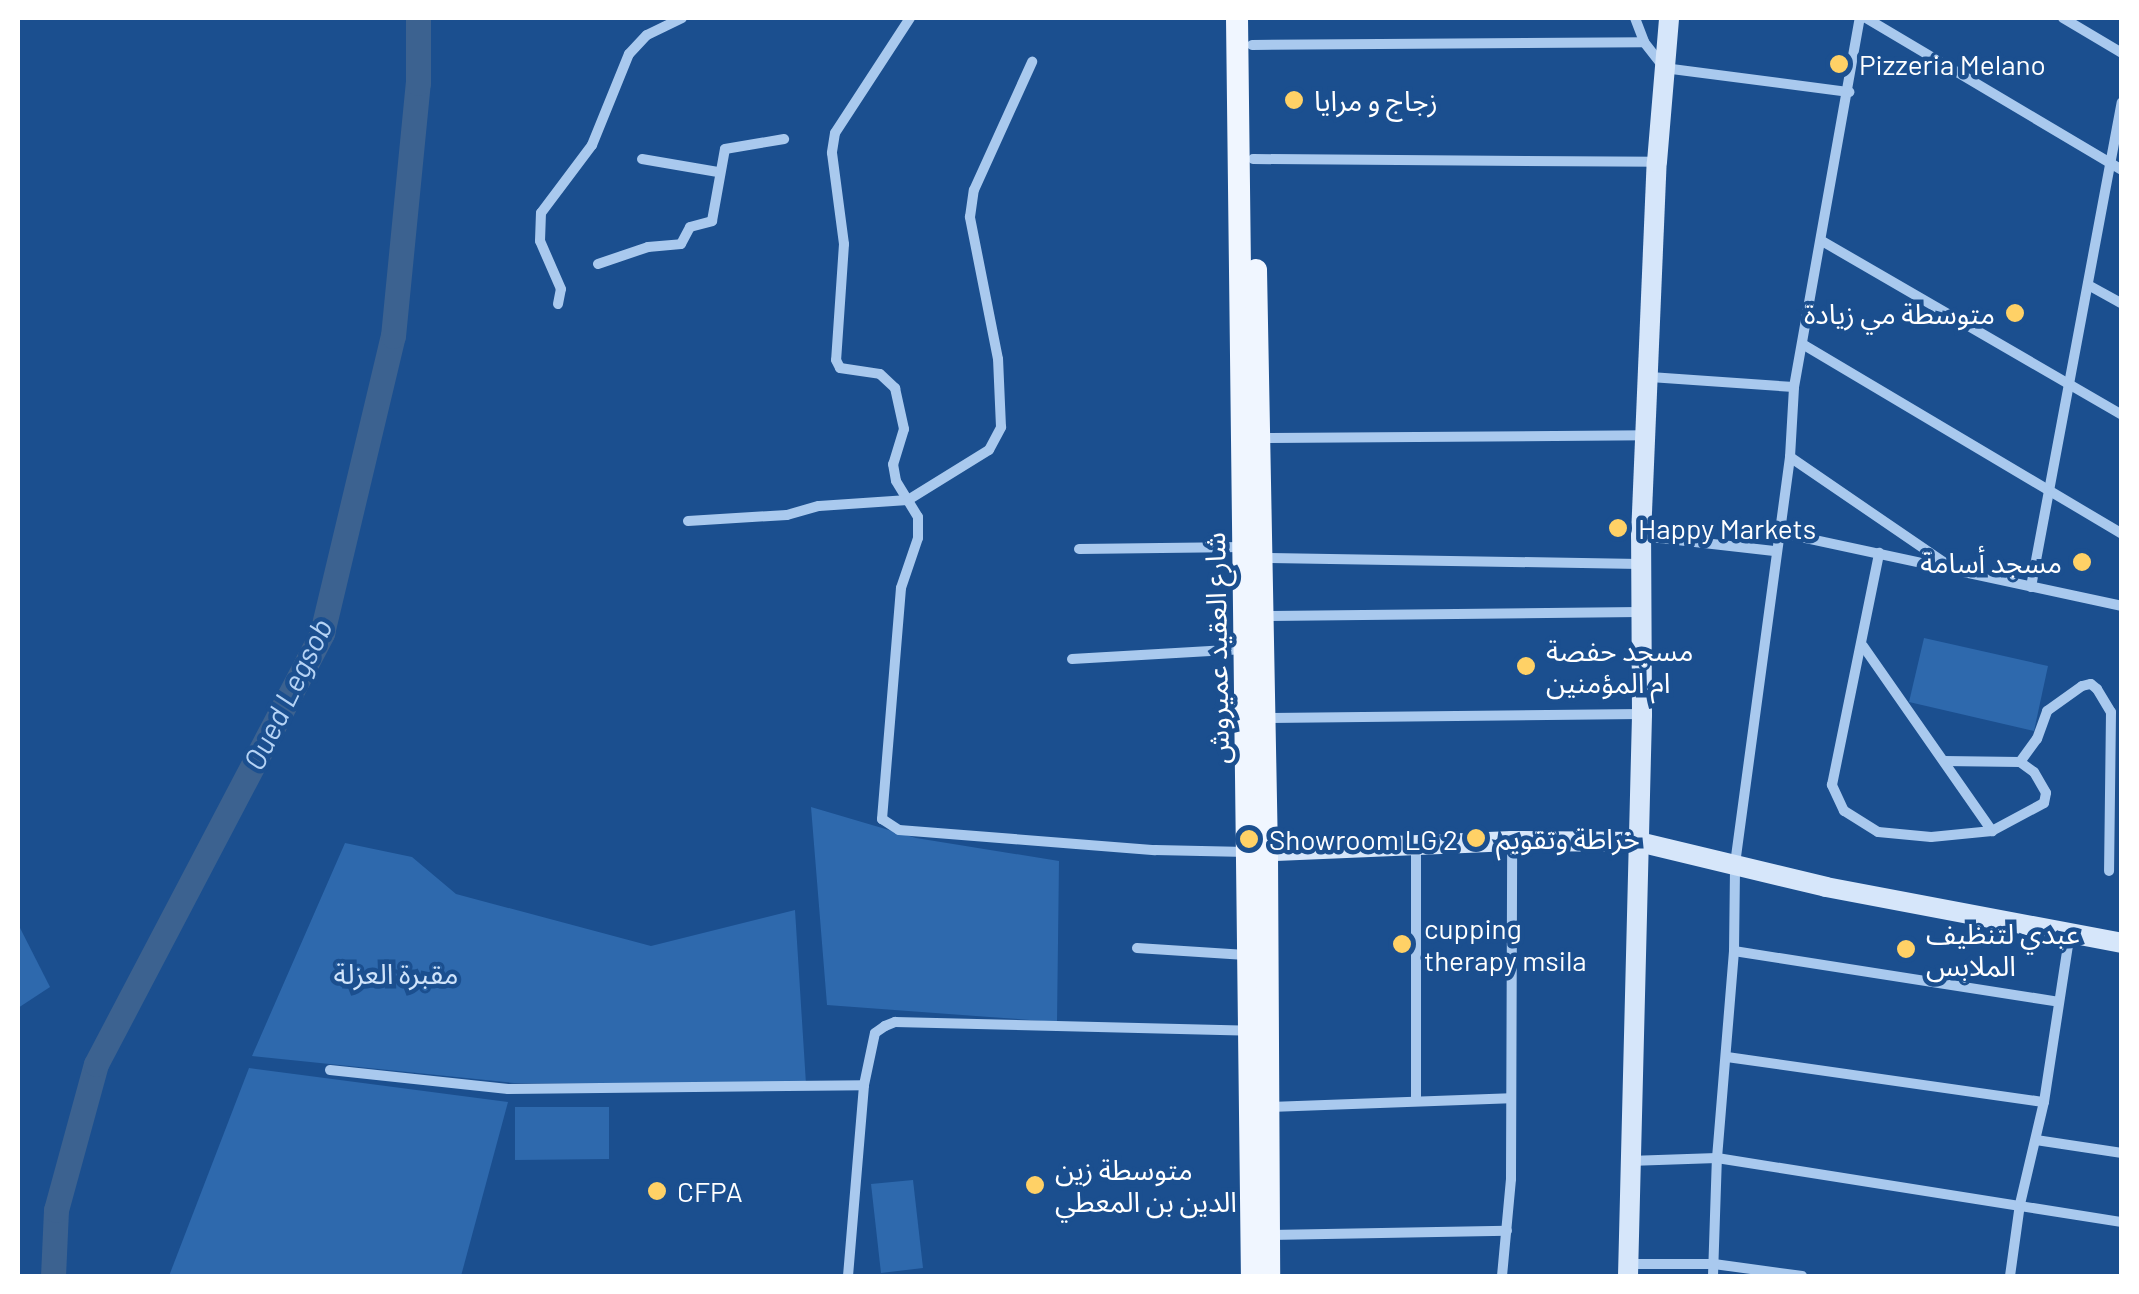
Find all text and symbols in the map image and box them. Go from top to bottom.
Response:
place label: Pizzeria Melano [1859,47,2046,81]
marker: Pizzeria Melano [1828,53,1850,75]
place label: زجاج و مرايا [1314,83,1438,117]
marker: زجاج و مرايا [1283,89,1305,111]
place label: متوسطة مي زيادة [1804,296,1995,330]
marker: متوسطة مي زيادة [2004,302,2026,324]
place label: Happy Markets [1638,511,1816,545]
marker: Happy Markets [1607,517,1629,539]
street label: شارع العقيد عميروش [1197,532,1235,764]
place label: مسجد أسامة [1920,545,2062,579]
marker: مسجد أسامة [2071,551,2093,573]
water label: Oued Legsob [235,612,339,776]
place label: مسجد حفصة ام المؤمنين [1546,633,1693,699]
marker: مسجد حفصة ام المؤمنين [1515,655,1537,677]
place label: خراطة وتقويم [1496,821,1640,855]
place label: Showroom LG 2 [1269,822,1458,856]
marker: خراطة وتقويم [1465,827,1487,849]
marker: Showroom LG 2 [1238,828,1260,850]
place label: cupping therapy msila [1424,911,1587,977]
place label: عبدي لتنظيف الملابس [1926,916,2080,982]
marker: cupping therapy msila [1389,931,1415,957]
marker: عبدي لتنظيف الملابس [1895,938,1917,960]
park label: مقبرة العزلة [334,956,458,990]
place label: متوسطة زين الدين بن المعطي [1055,1152,1237,1218]
place label: CFPA [677,1174,743,1208]
marker: متوسطة زين الدين بن المعطي [1024,1174,1046,1196]
marker: CFPA [646,1180,668,1202]

